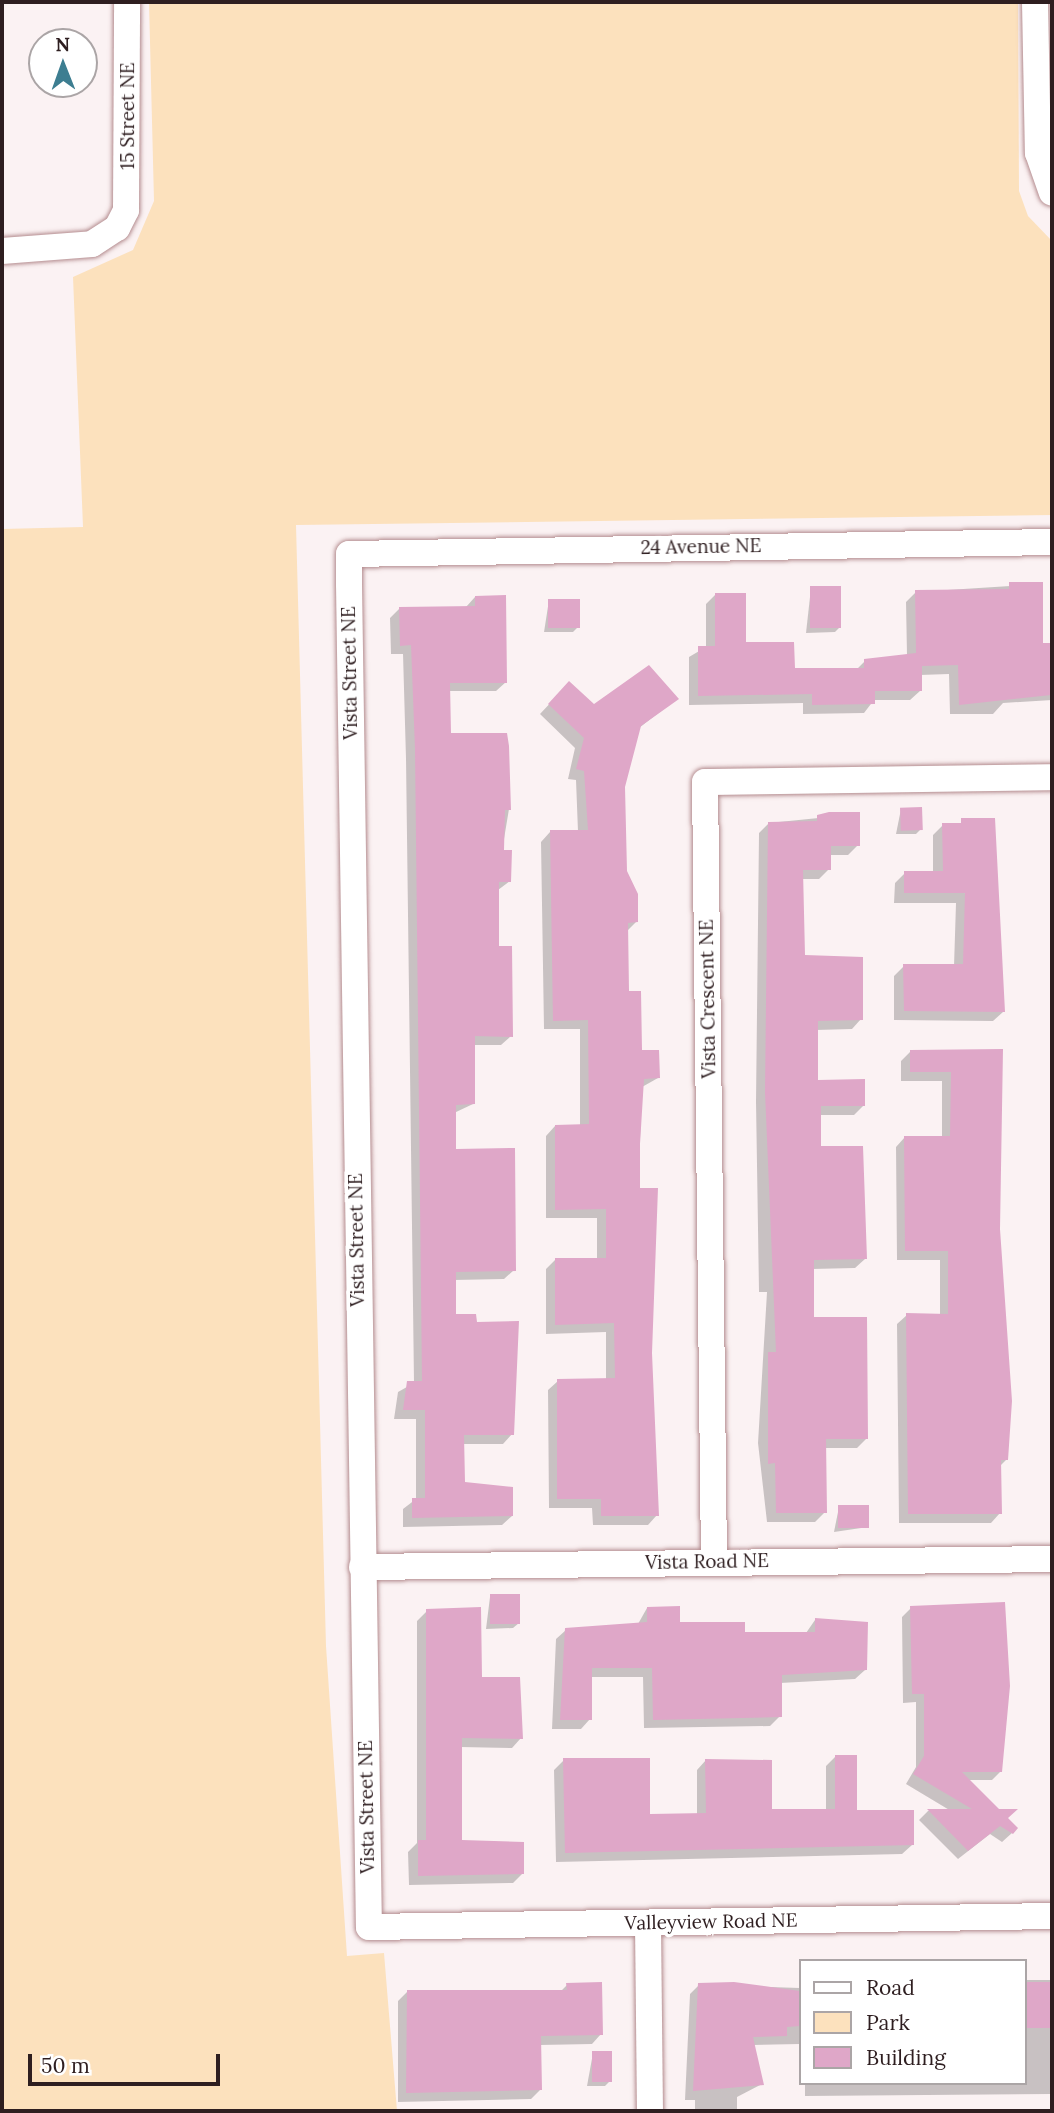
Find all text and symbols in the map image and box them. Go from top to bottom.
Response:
north arrow [28,28,98,98]
text: N [55,32,70,56]
street label: 15 Street NE [117,62,139,170]
street label: 24 Avenue NE [640,535,762,559]
street label: Vista Street NE [337,606,363,740]
street label: Vista Crescent NE [695,919,721,1079]
street label: Vista Street NE [344,1173,370,1307]
street label: Vista Road NE [645,1550,769,1574]
street label: Vista Street NE [354,1740,380,1874]
street label: Valleyview Road NE [624,1909,798,1935]
legend [799,1959,1026,2085]
text: Road [866,1974,915,2001]
text: Park [866,2009,910,2036]
scale bar [32,2039,224,2084]
text: Building [866,2044,946,2071]
text: 50 m [41,2052,90,2079]

